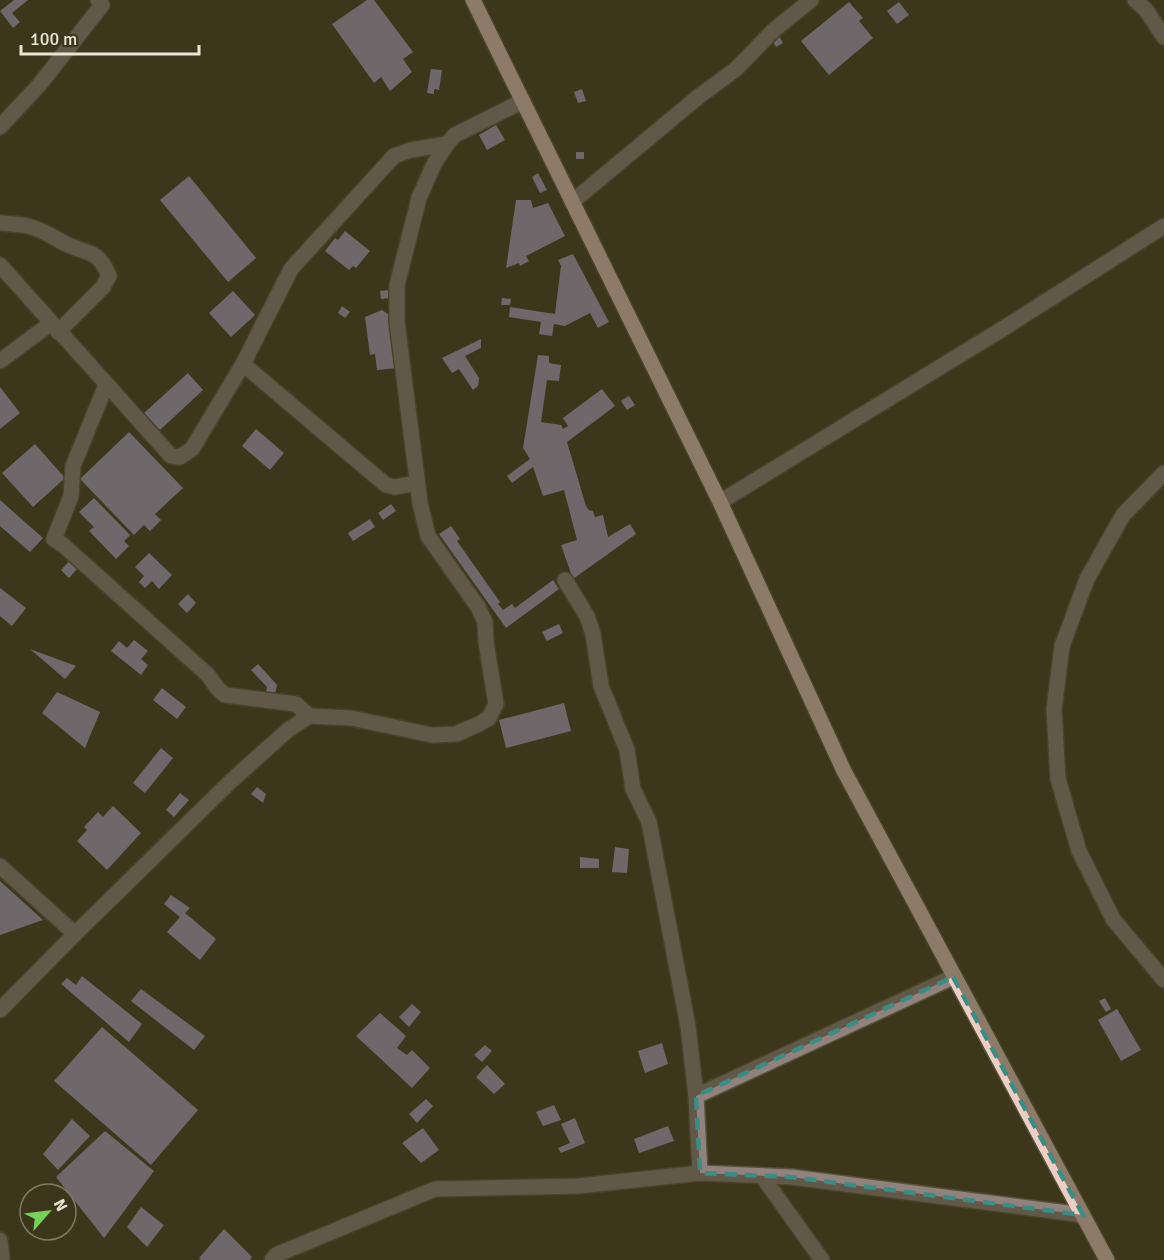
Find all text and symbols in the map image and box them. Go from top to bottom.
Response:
scale bar [21,18,200,56]
text: 100 m [30,28,77,50]
north arrow [18,1182,78,1242]
text: N [49,1196,72,1215]

